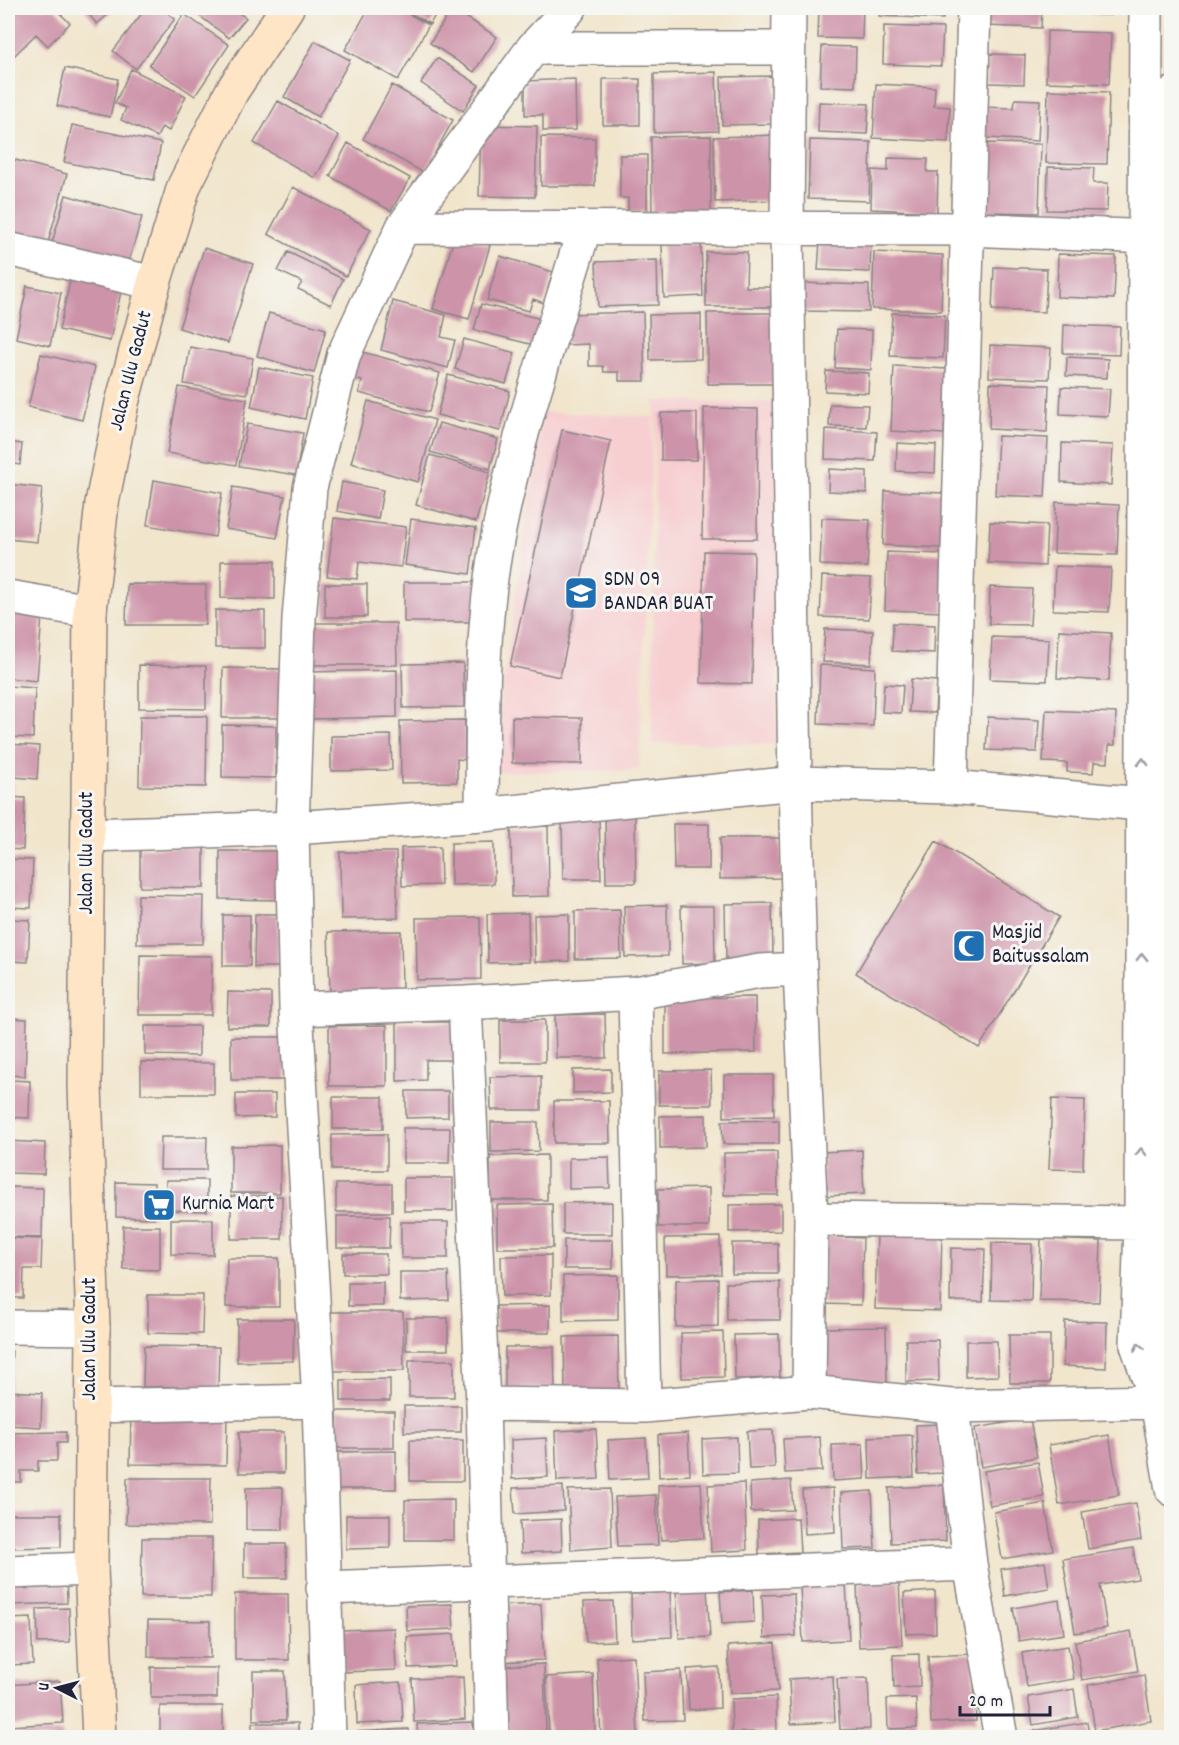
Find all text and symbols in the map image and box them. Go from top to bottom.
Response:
street label: Jalan Ulu Gadut [103,307,161,434]
place label: SDN 09 BANDAR BUAT [604,566,714,620]
school or university icon: SDN 09 BANDAR BUAT [563,575,599,611]
one-way arrow [1137,758,1149,767]
street label: Jalan Ulu Gadut [73,791,103,914]
place label: Masjid Baitussalam [992,919,1089,973]
mosque icon: Masjid Baitussalam [951,928,987,964]
one-way arrow [1136,953,1148,962]
one-way arrow [1135,1148,1147,1157]
supermarket icon: Kurnia Mart [141,1187,177,1223]
place label: Kurnia Mart [182,1190,275,1220]
street label: Jalan Ulu Gadut [76,1277,106,1400]
one-way arrow [1133,1342,1146,1352]
north arrow [27,1658,87,1718]
scale bar [960,1679,1050,1717]
text: U [33,1681,56,1692]
text: 20 m [969,1690,1003,1715]

